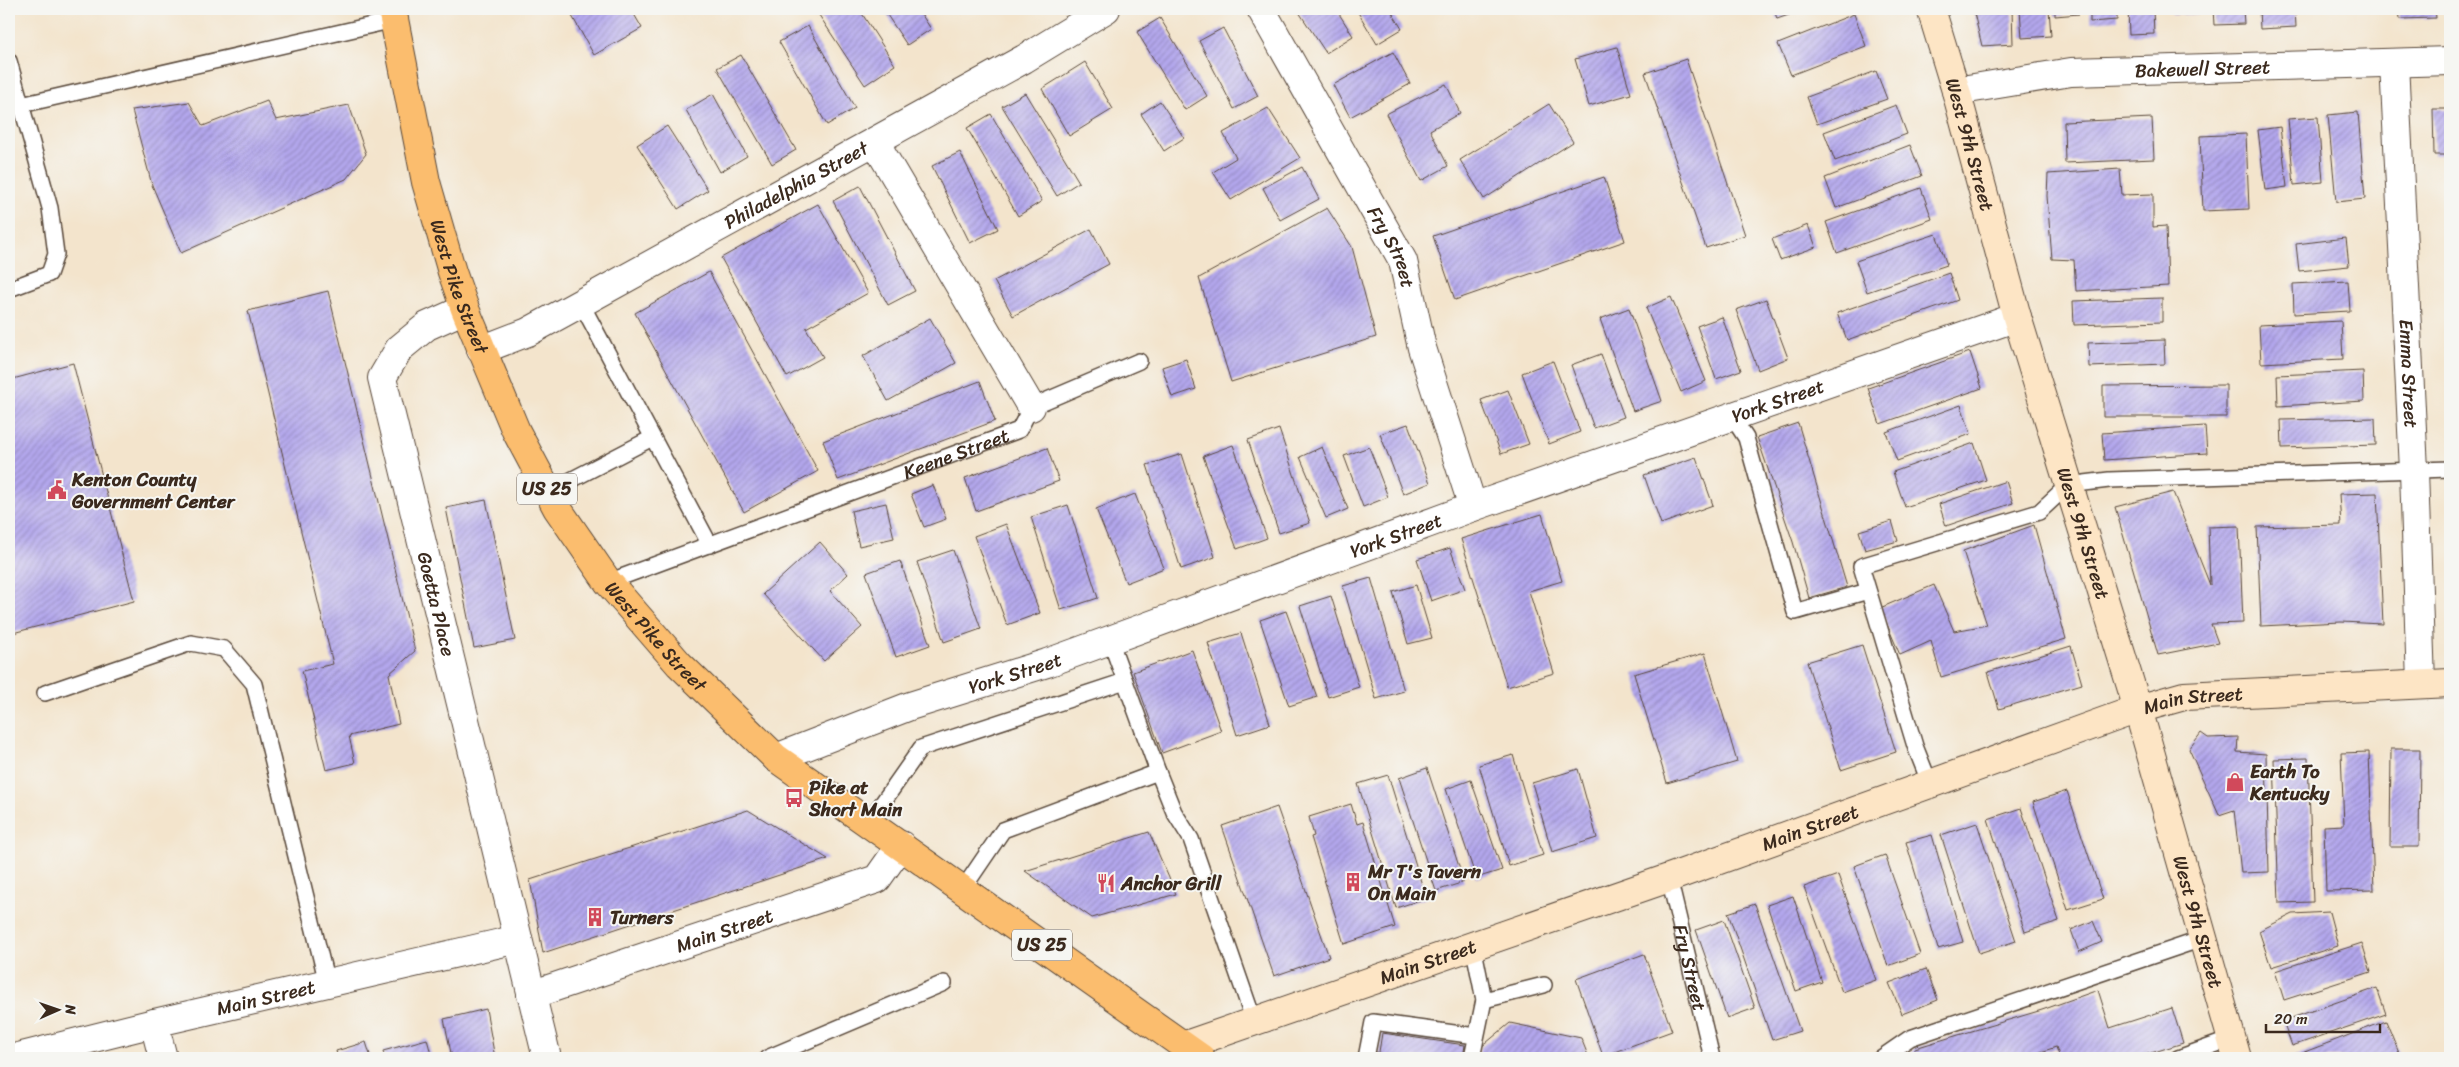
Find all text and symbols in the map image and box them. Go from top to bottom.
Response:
street label: Bakewell Street [2134,50,2271,87]
street label: West 9th Street [1936,74,2004,215]
street label: Philadelphia Street [718,131,876,238]
street label: Fry Street [1358,200,1424,291]
street label: West Pike Street [421,215,498,360]
street label: Emma Street [2390,318,2428,429]
street label: York Street [1727,370,1829,432]
street label: Keene Street [898,419,1014,489]
place label: Kenton County Government Center [71,463,236,518]
street label: West 9th Street [2047,463,2119,603]
road number: US 25 [517,474,577,504]
public building icon: Kenton County Government Center [46,479,68,501]
street label: York Street [1345,504,1447,568]
street label: Goetta Place [408,548,465,660]
street label: West Pike Street [597,573,716,701]
street label: York Street [964,643,1067,704]
street label: Main Street [2139,677,2244,724]
place label: Earth To Kentucky [2249,755,2331,810]
place label: Pike at Short Main [808,771,903,826]
shop icon: Earth To Kentucky [2224,771,2246,793]
bus stop icon: Pike at Short Main [783,787,805,809]
street label: Main Street [1757,795,1863,860]
street label: West 9th Street [2163,851,2232,992]
place label: Mr T's Tavern On Main [1367,855,1482,910]
place label: Anchor Grill [1120,867,1223,900]
building icon: Mr T's Tavern On Main [1342,871,1364,893]
restaurant icon: Anchor Grill [1095,872,1117,894]
street label: Main Street [672,899,778,962]
place label: Turners [610,901,675,934]
building icon: Turners [584,906,606,928]
street label: Fry Street [1664,921,1716,1014]
road number: US 25 [1012,930,1072,960]
street label: Main Street [1375,930,1481,994]
street label: Main Street [213,970,319,1025]
north arrow [32,984,82,1034]
scale bar [2266,1002,2380,1034]
text: N [58,1003,83,1015]
text: 20 m [2274,1006,2308,1032]

